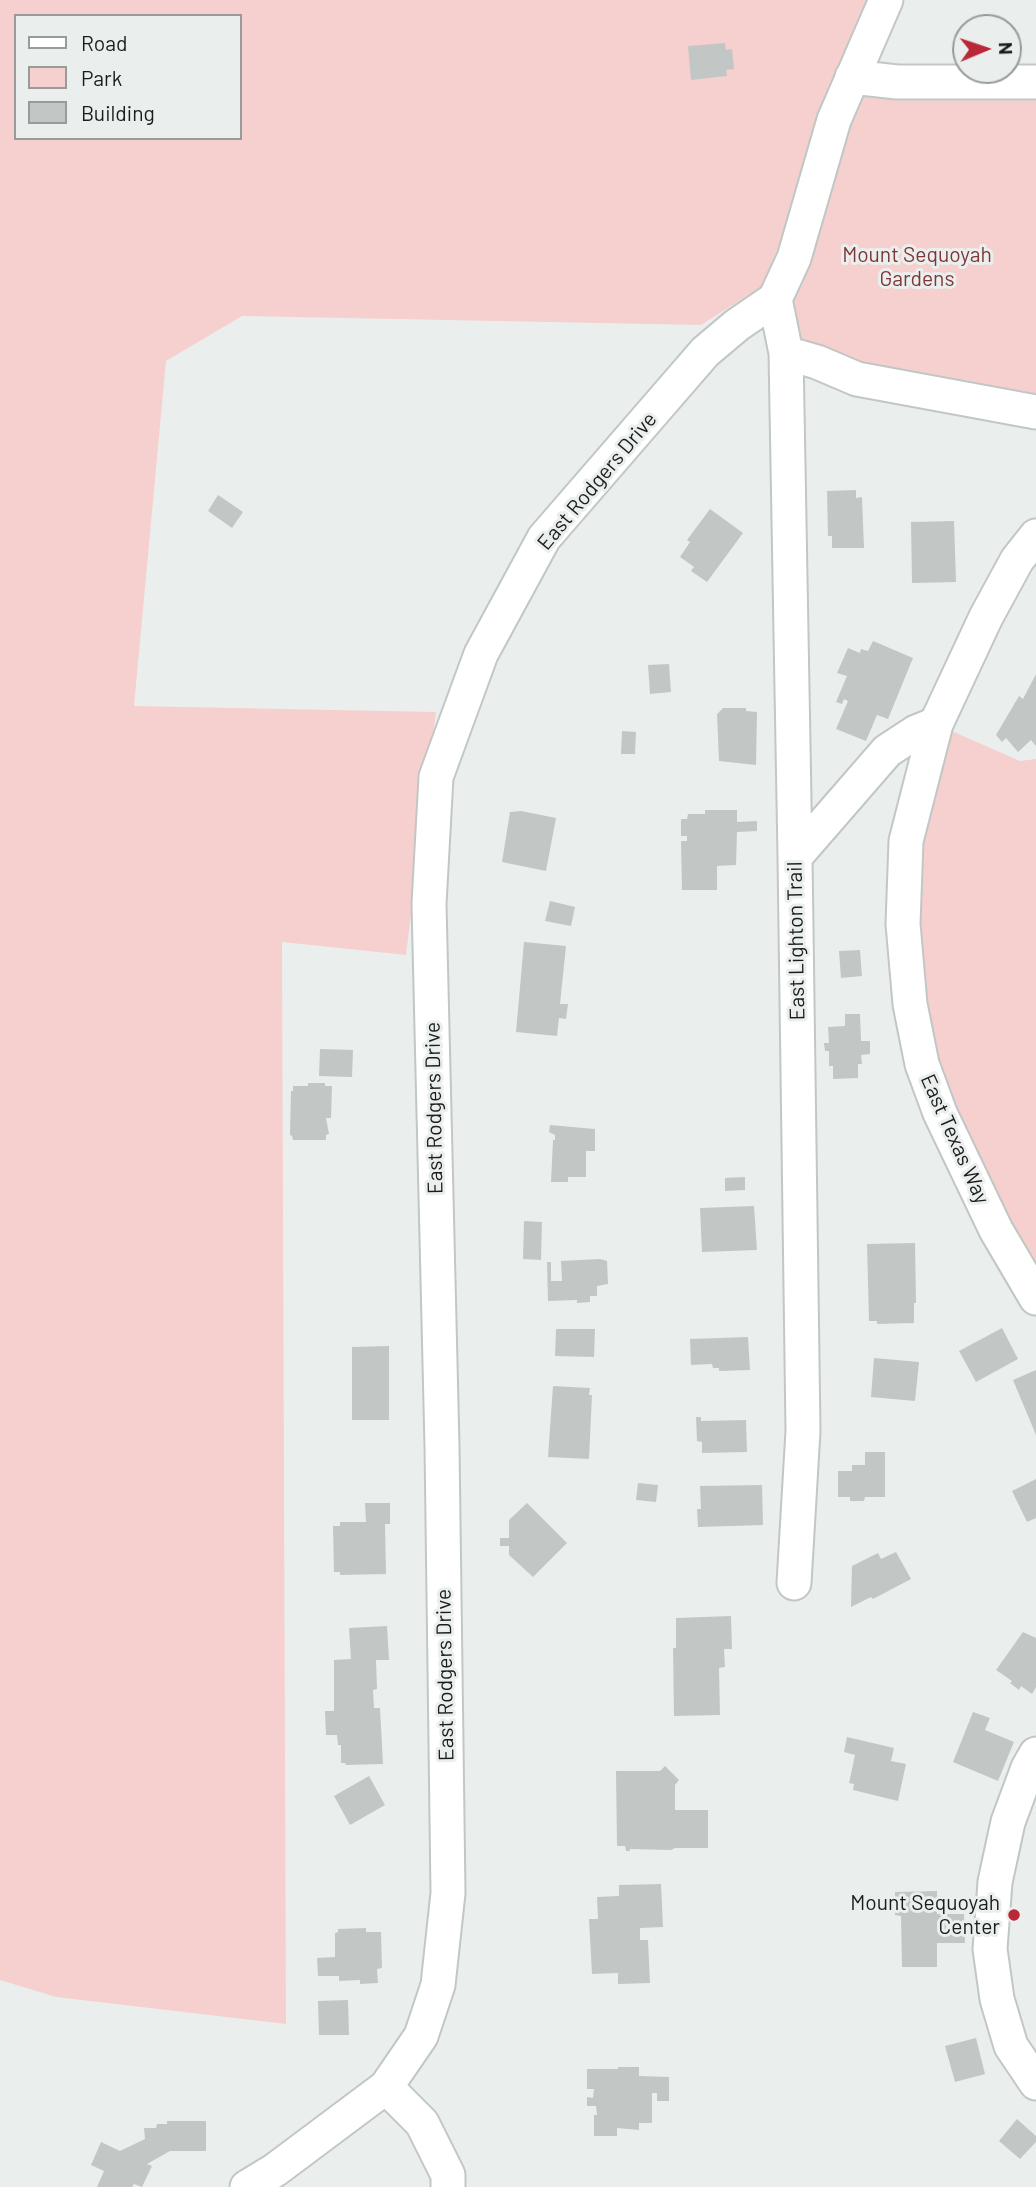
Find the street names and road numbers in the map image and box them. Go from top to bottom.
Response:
street label: East Rodgers Drive [532,407,662,555]
street label: East Lighton Trail [782,861,810,1021]
street label: East Rodgers Drive [420,1022,448,1194]
street label: East Texas Way [915,1070,995,1208]
street label: East Rodgers Drive [431,1589,459,1761]

